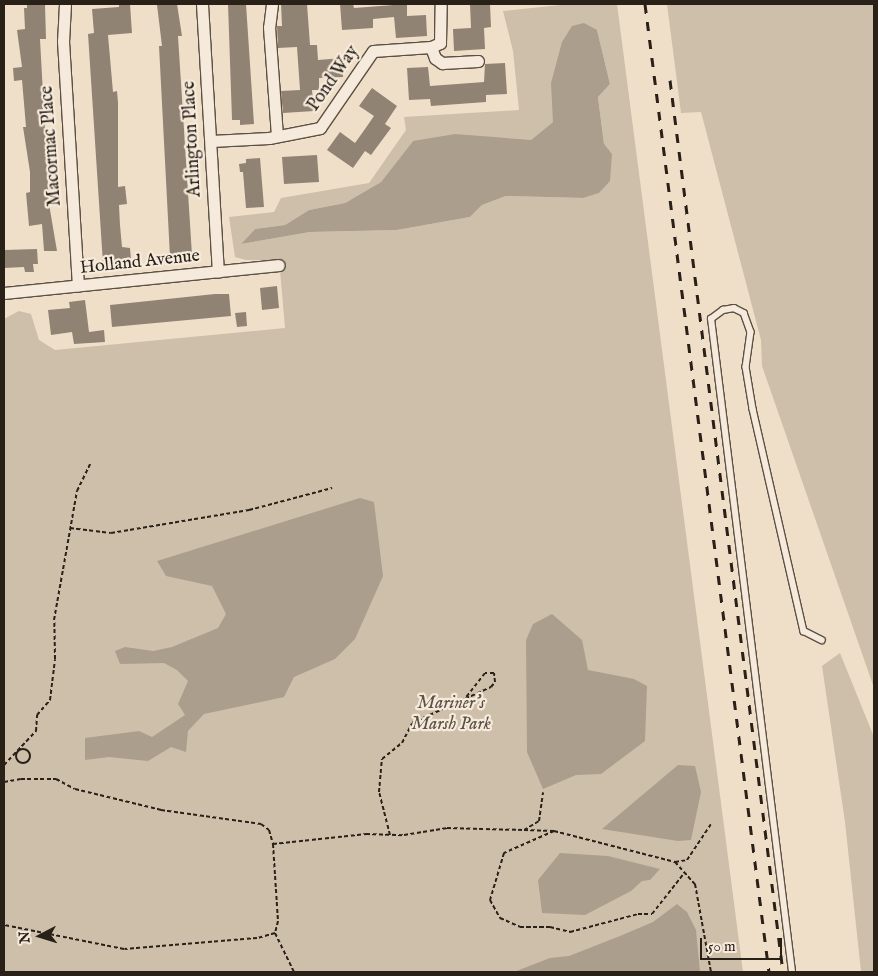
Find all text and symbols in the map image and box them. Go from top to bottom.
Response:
street label: Pond Way [304,42,364,116]
street label: Arlington Place [179,80,207,198]
street label: Macormac Place [37,85,67,207]
street label: Holland Avenue [79,246,201,280]
park label: Mariner's Marsh Park [411,694,491,736]
north arrow [15,911,65,961]
scale bar [703,928,786,960]
text: N [16,930,35,944]
text: 50 m [708,937,736,956]

